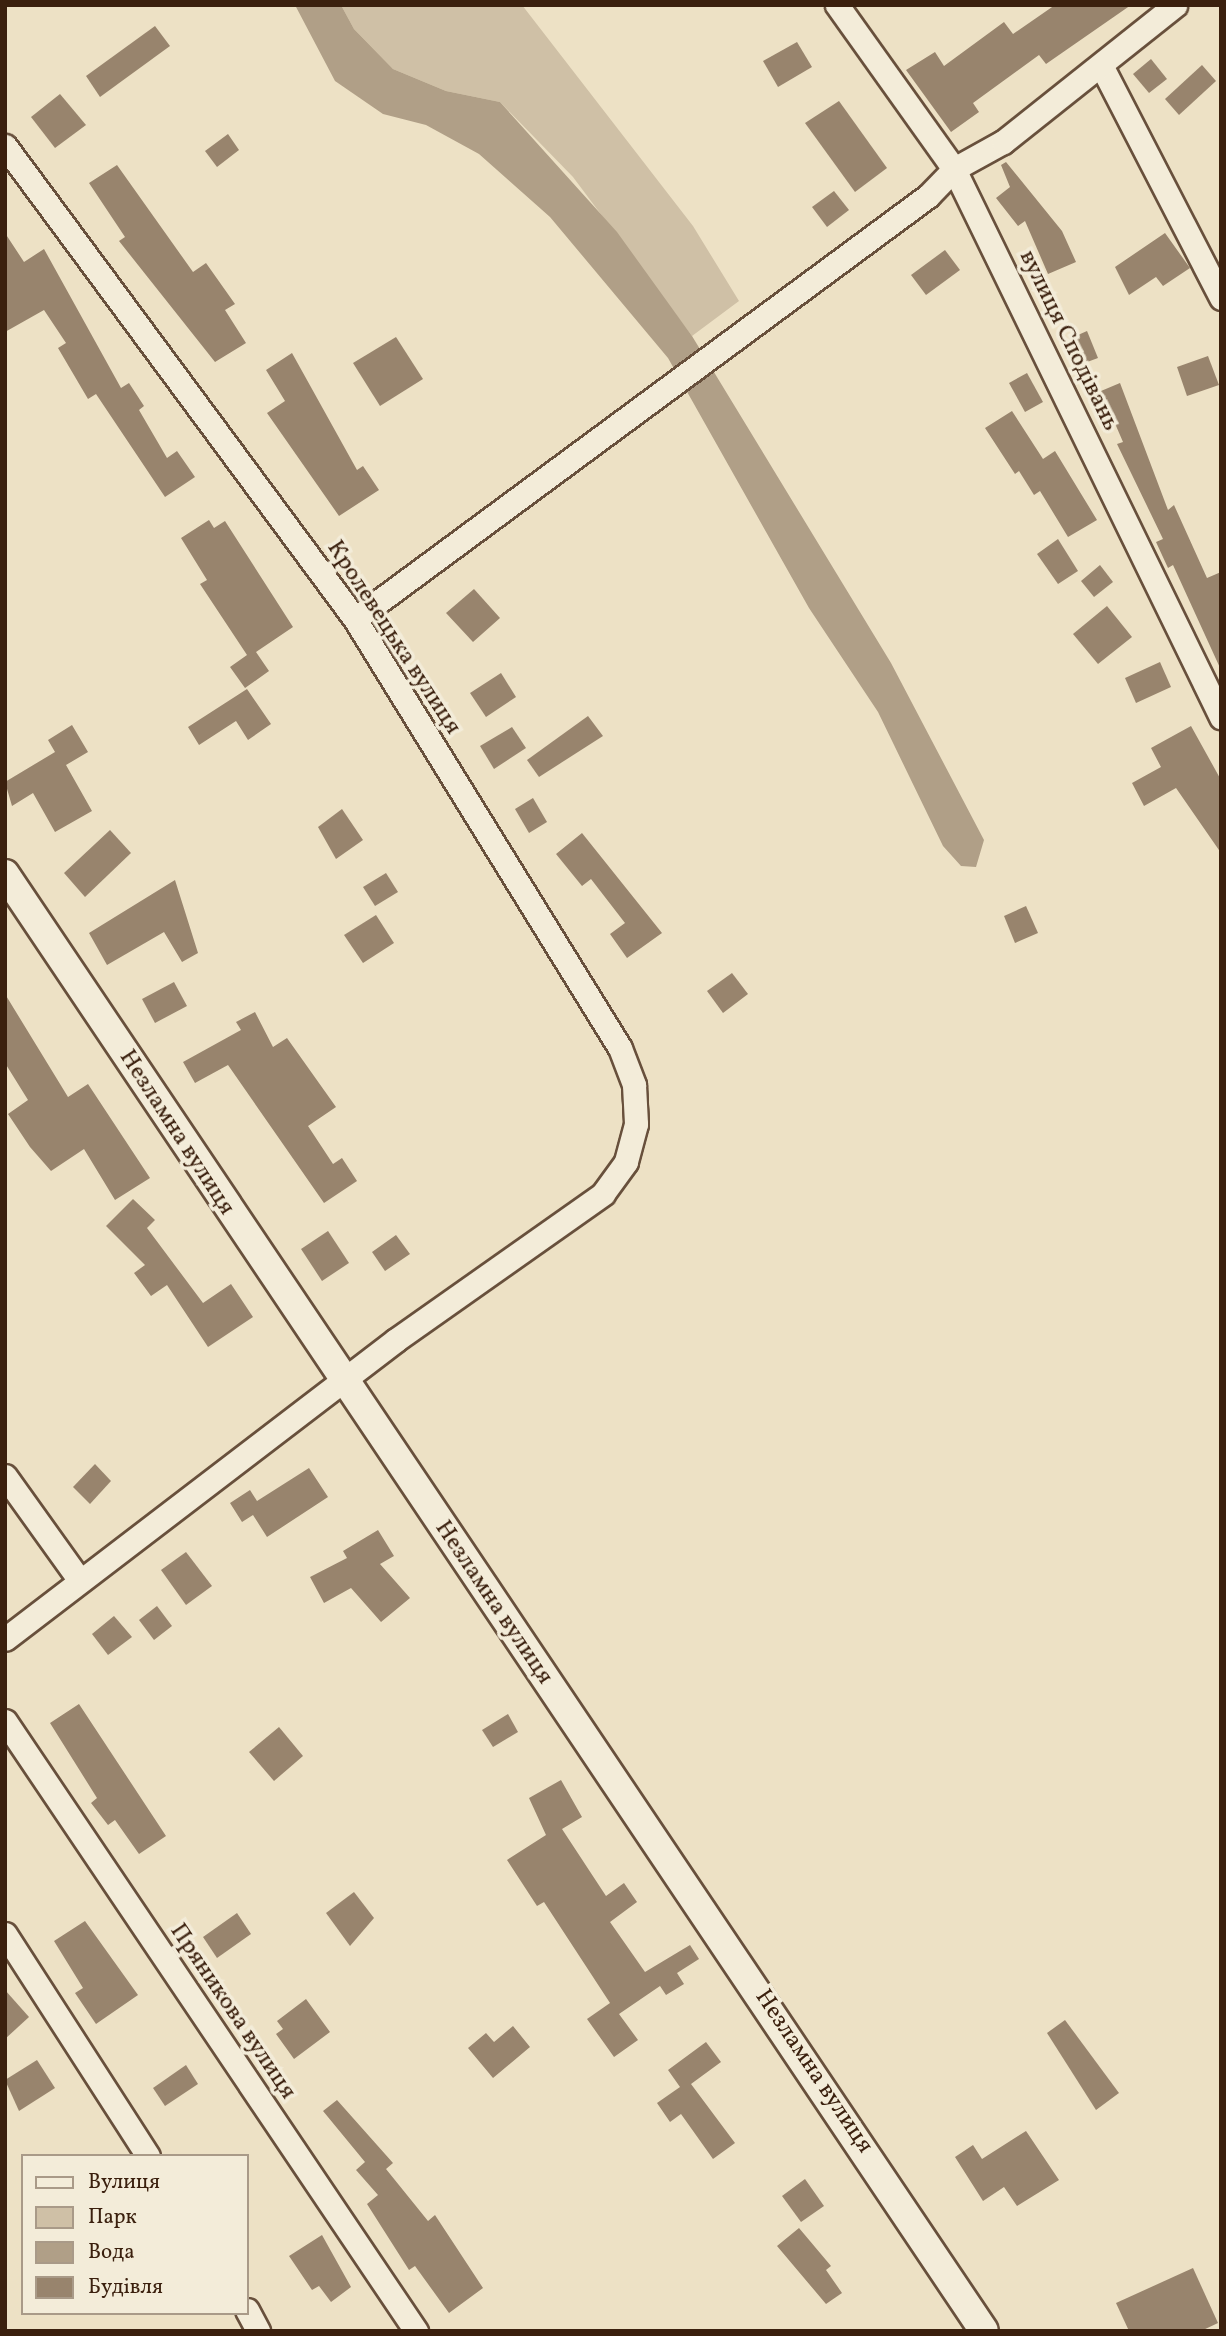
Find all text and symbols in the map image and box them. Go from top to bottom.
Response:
street label: вулиця Сподівань [1012,246,1124,436]
street label: Кролевецька вулиця [320,536,466,740]
street label: Незламна вулиця [112,1045,240,1221]
street label: Незламна вулиця [428,1516,558,1690]
street label: Пряникова вулиця [163,1919,301,2105]
street label: Незламна вулиця [748,1985,878,2159]
legend [21,2154,248,2315]
text: Вулиця [88,2168,160,2197]
text: Парк [88,2203,137,2232]
text: Вода [88,2238,135,2267]
text: Будівля [88,2273,163,2302]

